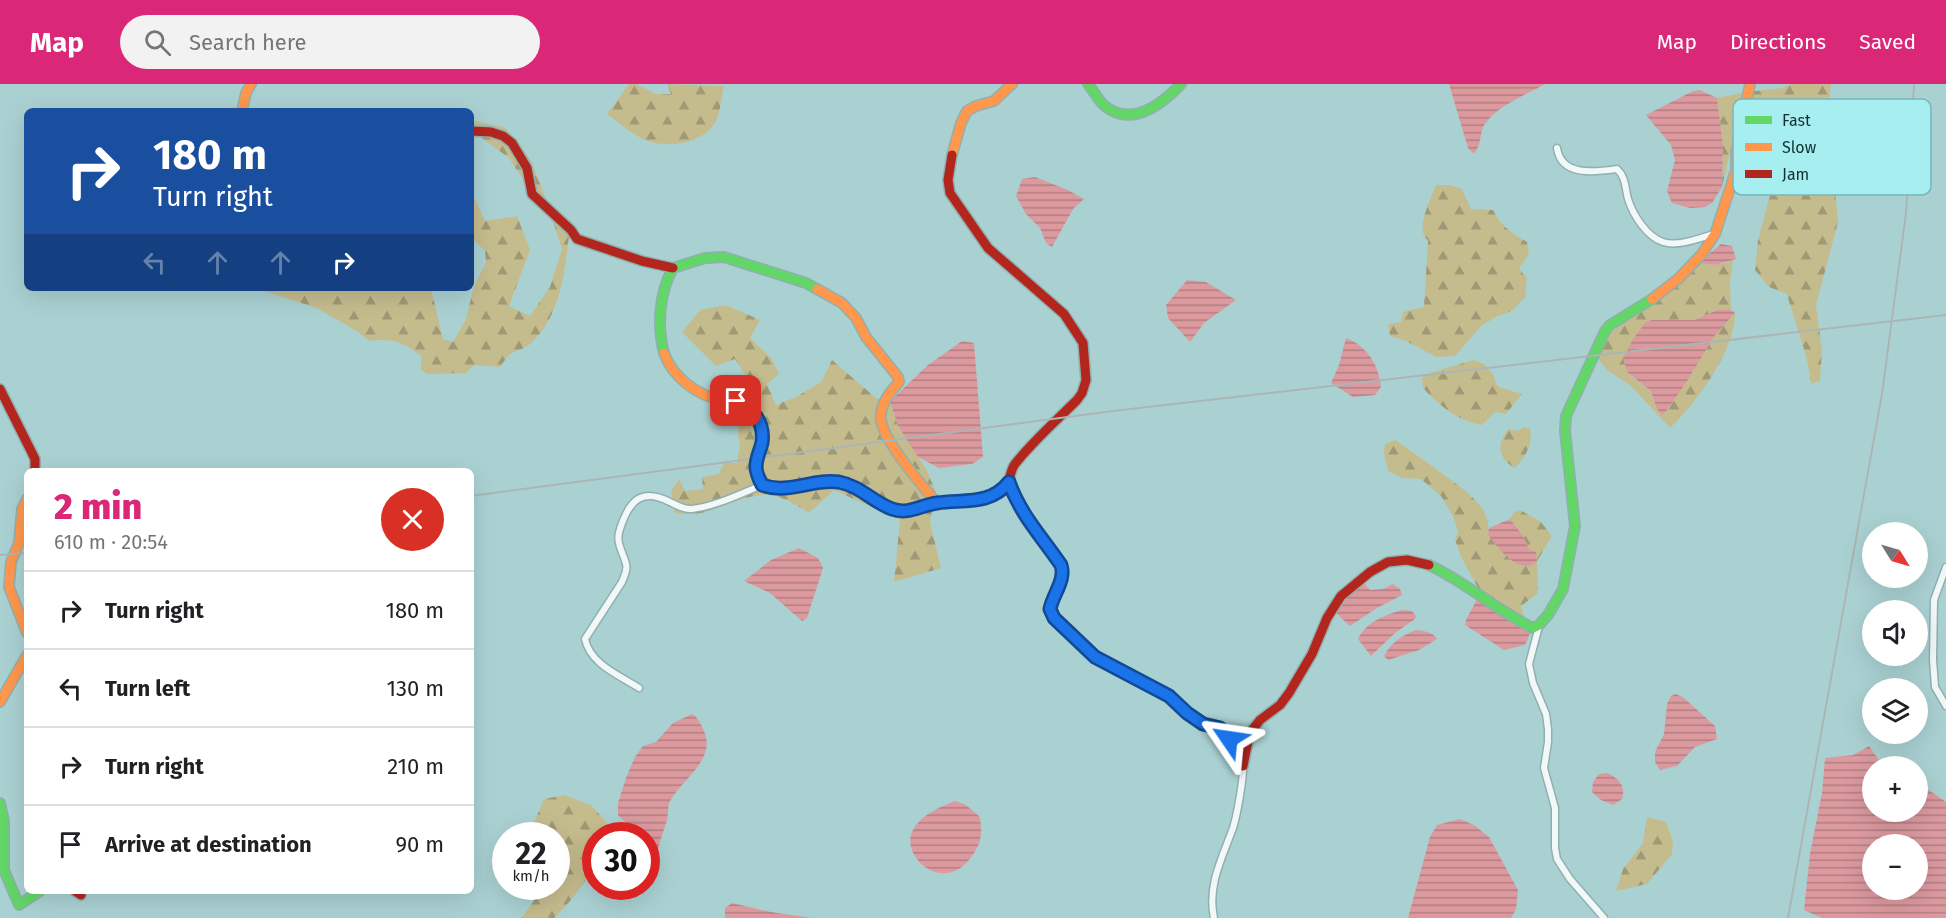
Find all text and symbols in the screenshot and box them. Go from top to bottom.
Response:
search box [120,15,540,69]
text: Map [30,26,84,59]
icon: search [141,26,174,59]
text: Search here [189,29,307,56]
text: Map [1657,29,1697,55]
text: Directions [1730,29,1826,55]
text: Saved [1859,29,1916,55]
legend [1733,99,1931,195]
text: Fast [1782,111,1811,130]
text: 180 m [153,130,267,180]
icon: right [54,132,132,210]
text: Slow [1782,138,1817,157]
text: Jam [1782,165,1809,184]
text: Turn right [153,181,273,213]
icon: left [138,246,171,279]
icon: ahead [201,246,234,279]
icon: ahead [264,246,297,279]
icon: right [327,246,360,279]
pin [710,375,761,426]
icon: arrive [719,384,752,417]
text: 2 min [54,485,142,529]
button: close [381,488,444,551]
north arrow [1862,522,1928,588]
map controls [1862,522,1928,900]
text: 610 m · 20:54 [54,530,168,554]
icon: right [54,594,87,627]
text: Turn right [105,597,204,624]
text: 180 m [385,597,444,624]
button: sound [1862,600,1928,666]
icon: left [54,672,87,705]
text: Turn left [105,675,190,702]
text: 130 m [387,675,444,702]
button: layers [1862,678,1928,744]
position arrow [1197,707,1261,771]
icon: right [54,750,87,783]
text: Turn right [105,753,204,780]
text: 210 m [387,753,444,780]
button: + [1862,756,1928,822]
speed limit sign: 30 [582,822,660,900]
icon: arrive [54,828,87,861]
text: Arrive at destination [105,831,312,858]
text: 90 m [395,831,444,858]
button: − [1862,834,1928,900]
text: 22 [515,836,547,872]
text: km/h [512,867,550,885]

